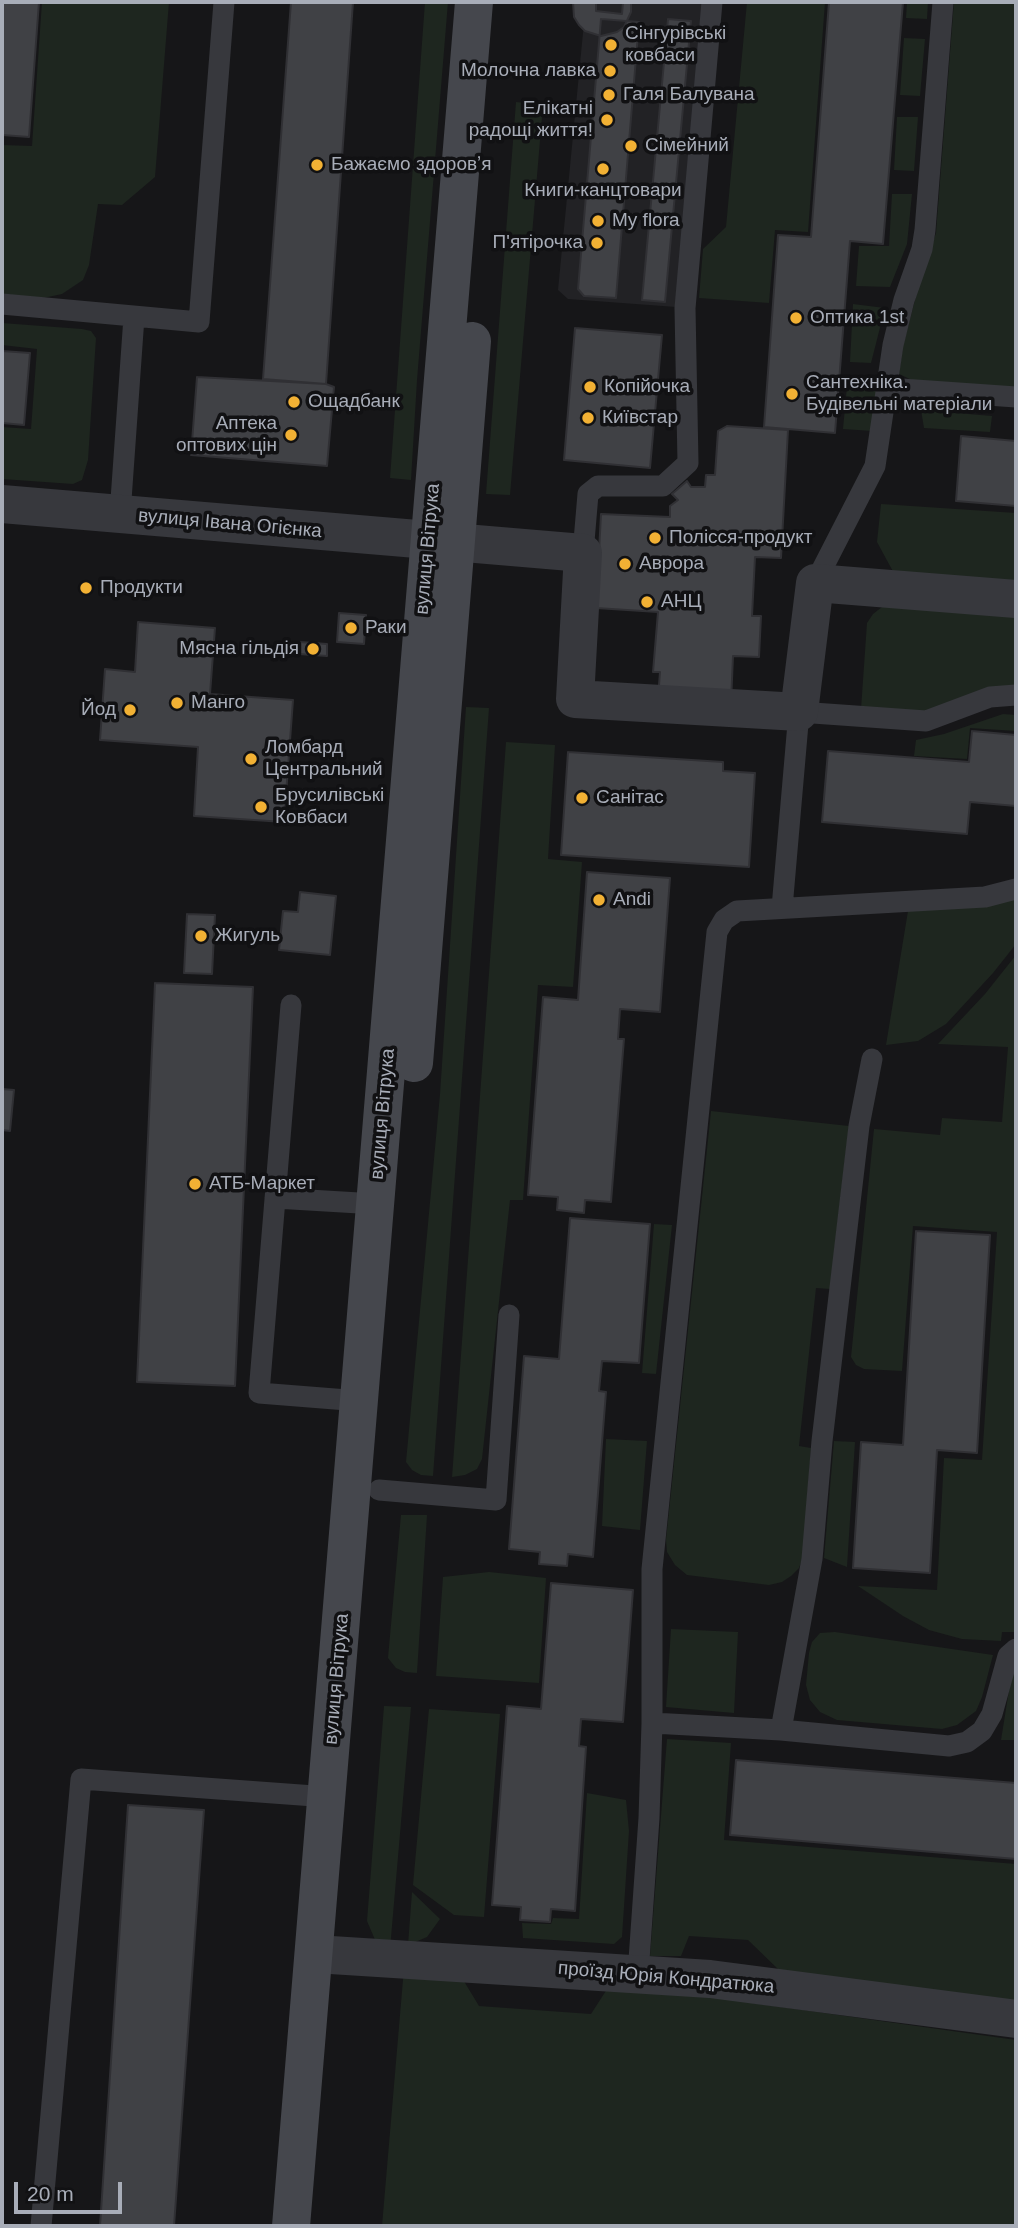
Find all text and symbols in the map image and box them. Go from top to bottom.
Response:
place label: Сінгурівські ковбаси [625,23,726,67]
marker: Сінгурівські ковбаси [603,37,619,53]
place label: Молочна лавка [461,60,596,82]
marker: Молочна лавка [602,63,618,79]
place label: Галя Балувана [623,84,755,106]
marker: Галя Балувана [601,87,617,103]
place label: Елікатні радощі життя! [469,98,593,142]
marker: Елікатні радощі життя! [599,112,615,128]
place label: Сімейний [645,135,729,157]
marker: Сімейний [623,138,639,154]
place label: Бажаємо здоровʼя [331,154,492,176]
marker: Бажаємо здоровʼя [309,157,325,173]
marker: Книги-канцтовари [595,161,611,177]
place label: Книги-канцтовари [524,180,682,202]
place label: My flora [612,210,680,232]
marker: My flora [590,213,606,229]
place label: П'ятірочка [493,232,583,254]
marker: П'ятірочка [589,235,605,251]
place label: Оптика 1st [810,307,904,329]
marker: Оптика 1st [788,310,804,326]
place label: Сантехніка. Будівельні матеріали [806,372,992,416]
place label: Копійочка [604,376,690,398]
marker: Копійочка [582,379,598,395]
marker: Сантехніка. Будівельні матеріали [784,386,800,402]
place label: Ощадбанк [308,391,400,413]
marker: Ощадбанк [286,394,302,410]
place label: Київстар [602,407,678,429]
marker: Київстар [580,410,596,426]
place label: Аптека оптових цін [176,413,277,457]
marker: Аптека оптових цін [283,427,299,443]
street label: вулиця Вітрука [411,482,445,616]
street label: вулиця Івана Огієнка [137,505,323,543]
place label: Полісся-продукт [669,527,813,549]
marker: Полісся-продукт [647,530,663,546]
place label: Аврора [639,553,704,575]
marker: Аврора [617,556,633,572]
place label: Продукти [100,577,183,599]
marker: Продукти [78,580,94,596]
place label: АНЦ [661,591,701,613]
marker: АНЦ [639,594,655,610]
place label: Раки [365,617,407,639]
marker: Раки [343,620,359,636]
place label: Мясна гільдія [179,638,299,660]
marker: Мясна гільдія [305,641,321,657]
place label: Манго [191,692,245,714]
marker: Манго [169,695,185,711]
place label: Йод [81,699,116,721]
marker: Йод [122,702,138,718]
place label: Ломбард Центральний [265,737,383,781]
marker: Ломбард Центральний [243,751,259,767]
place label: Брусилівські Ковбаси [275,785,384,829]
place label: Санітас [596,787,664,809]
marker: Санітас [574,790,590,806]
marker: Брусилівські Ковбаси [253,799,269,815]
place label: Andi [613,889,651,911]
marker: Andi [591,892,607,908]
place label: Жигуль [215,925,280,947]
marker: Жигуль [193,928,209,944]
street label: вулиця Вітрука [366,1047,400,1181]
place label: АТБ-Маркет [209,1173,315,1195]
marker: АТБ-Маркет [187,1176,203,1192]
street label: вулиця Вітрука [320,1612,354,1746]
street label: проїзд Юрія Кондратюка [557,1957,775,1999]
scale bar [18,2168,126,2212]
text: 20 m [27,2182,74,2205]

